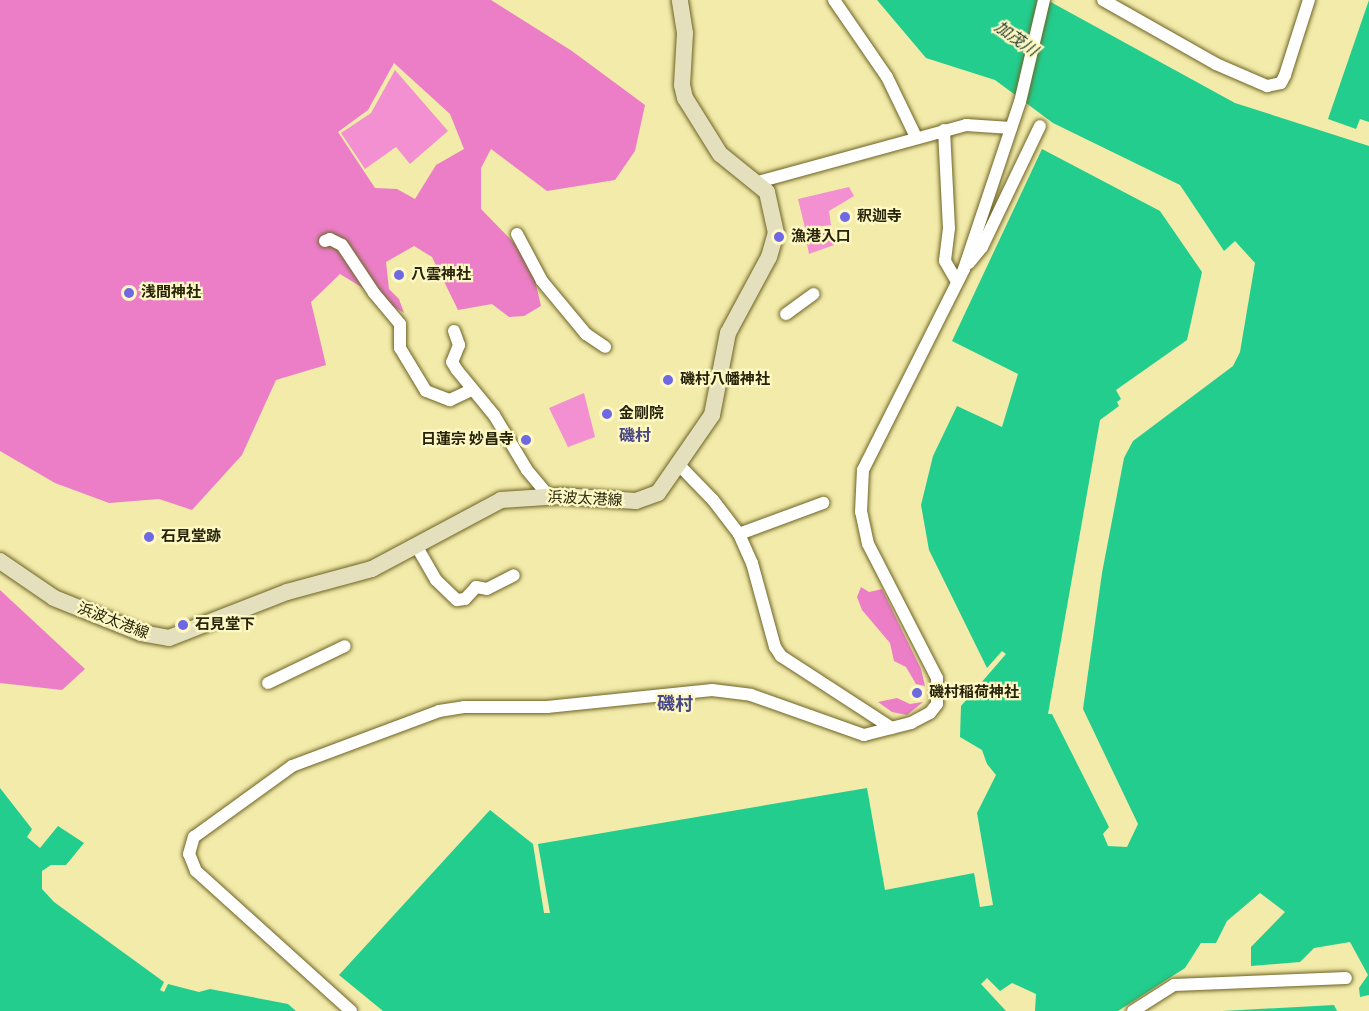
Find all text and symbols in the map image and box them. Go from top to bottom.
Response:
water label: 加茂川 [991,17,1041,61]
place label: 釈迦寺 [857,208,902,226]
marker: 釈迦寺 [838,210,852,224]
place label: 漁港入口 [791,228,851,246]
marker: 漁港入口 [772,230,786,244]
place label: 八雲神社 [411,266,471,284]
marker: 八雲神社 [392,268,406,282]
place label: 浅間神社 [141,284,201,302]
marker: 浅間神社 [122,286,136,300]
place label: 磯村八幡神社 [680,371,770,389]
marker: 磯村八幡神社 [661,373,675,387]
place label: 金剛院 [619,405,664,423]
marker: 金剛院 [600,407,614,421]
district label: 磯村 [619,426,651,446]
place label: 日蓮宗 妙昌寺 [421,431,514,449]
marker: 日蓮宗 妙昌寺 [519,433,533,447]
street label: 浜波太港線 [547,488,623,510]
place label: 石見堂跡 [161,528,221,546]
marker: 石見堂跡 [142,530,156,544]
street label: 浜波太港線 [75,599,151,643]
place label: 石見堂下 [195,616,255,634]
marker: 石見堂下 [176,618,190,632]
place label: 磯村稲荷神社 [929,684,1019,702]
marker: 磯村稲荷神社 [910,686,924,700]
district label: 磯村 [657,693,693,715]

